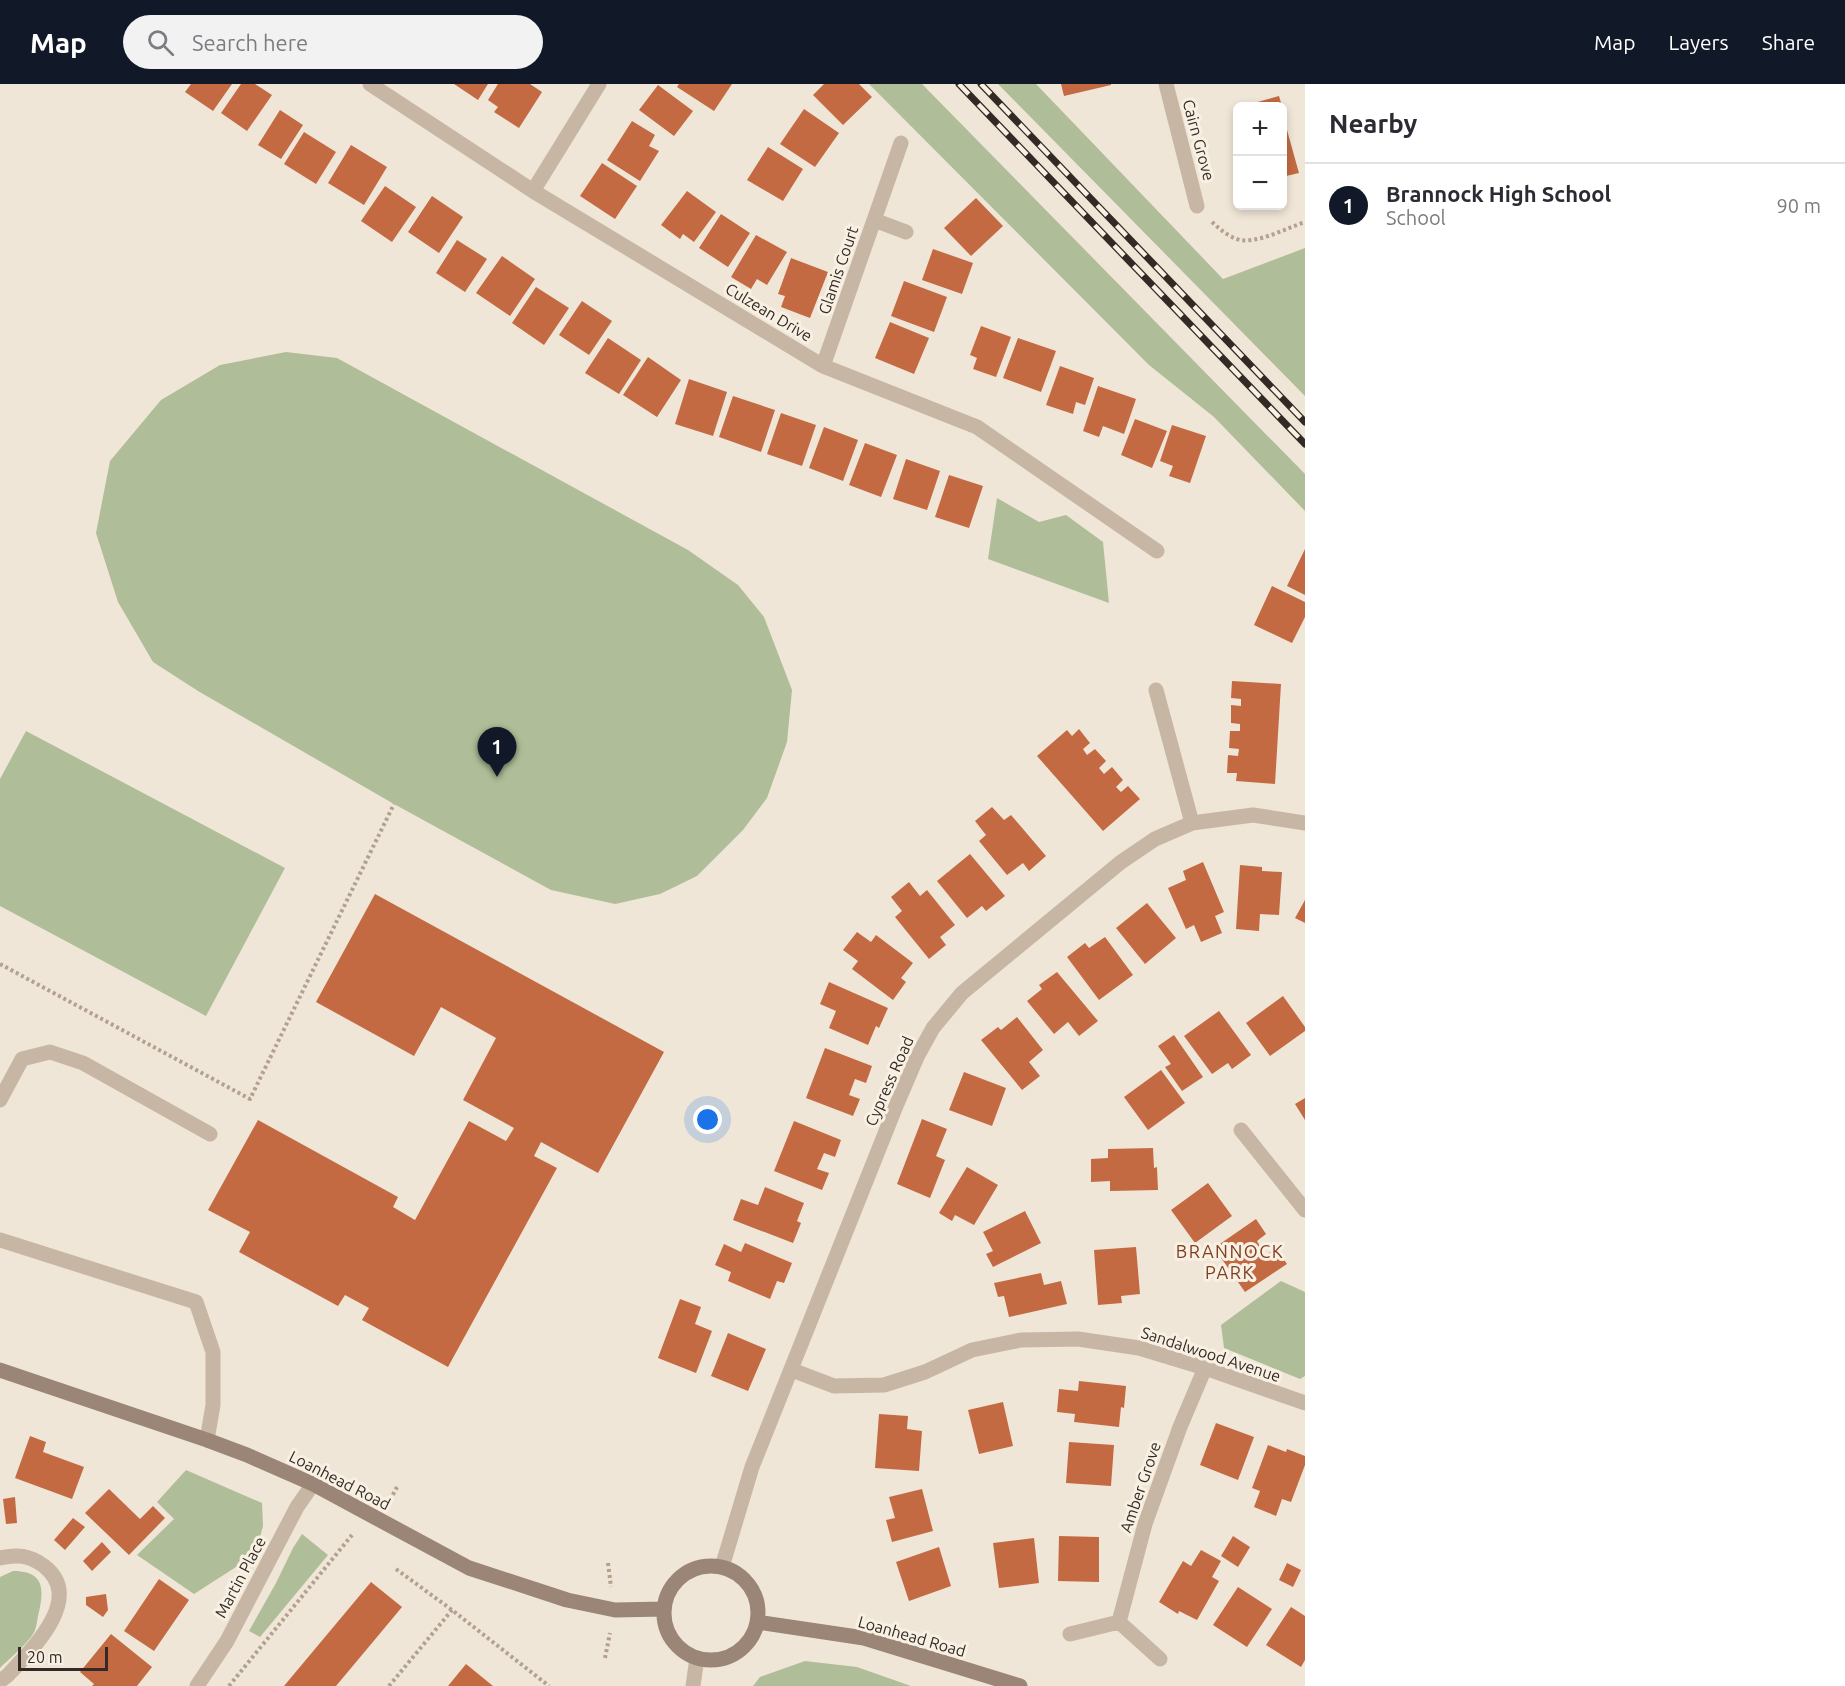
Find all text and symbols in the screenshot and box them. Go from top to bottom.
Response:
search box [123,15,543,69]
icon: search [144,26,177,59]
text: Map [30,27,87,58]
text: Search here [192,30,308,55]
text: Map [1594,30,1635,54]
text: Layers [1668,30,1729,54]
text: Share [1762,30,1815,54]
street label: Cairn Grove [1180,97,1218,183]
map controls [1233,102,1287,210]
button: + [1233,102,1287,156]
text: Nearby [1329,109,1417,138]
button: − [1233,156,1287,210]
text: Brannock High School [1386,181,1611,206]
text: 1 [1343,194,1354,217]
text: 90 m [1777,194,1821,217]
text: School [1386,206,1446,229]
street label: Glamis Court [815,223,862,316]
street label: Culzean Drive [722,279,816,345]
pin: 1 [478,728,516,777]
street label: Cypress Road [861,1033,917,1129]
your location [693,1105,722,1134]
district label: BRANNOCK PARK [1176,1241,1284,1282]
street label: Sandalwood Avenue [1139,1323,1283,1385]
street label: Amber Grove [1116,1439,1164,1535]
street label: Loanhead Road [286,1447,394,1513]
street label: Martin Place [211,1533,269,1621]
street label: Loanhead Road [856,1612,968,1660]
scale bar [18,1644,108,1672]
text: 20 m [27,1648,63,1666]

